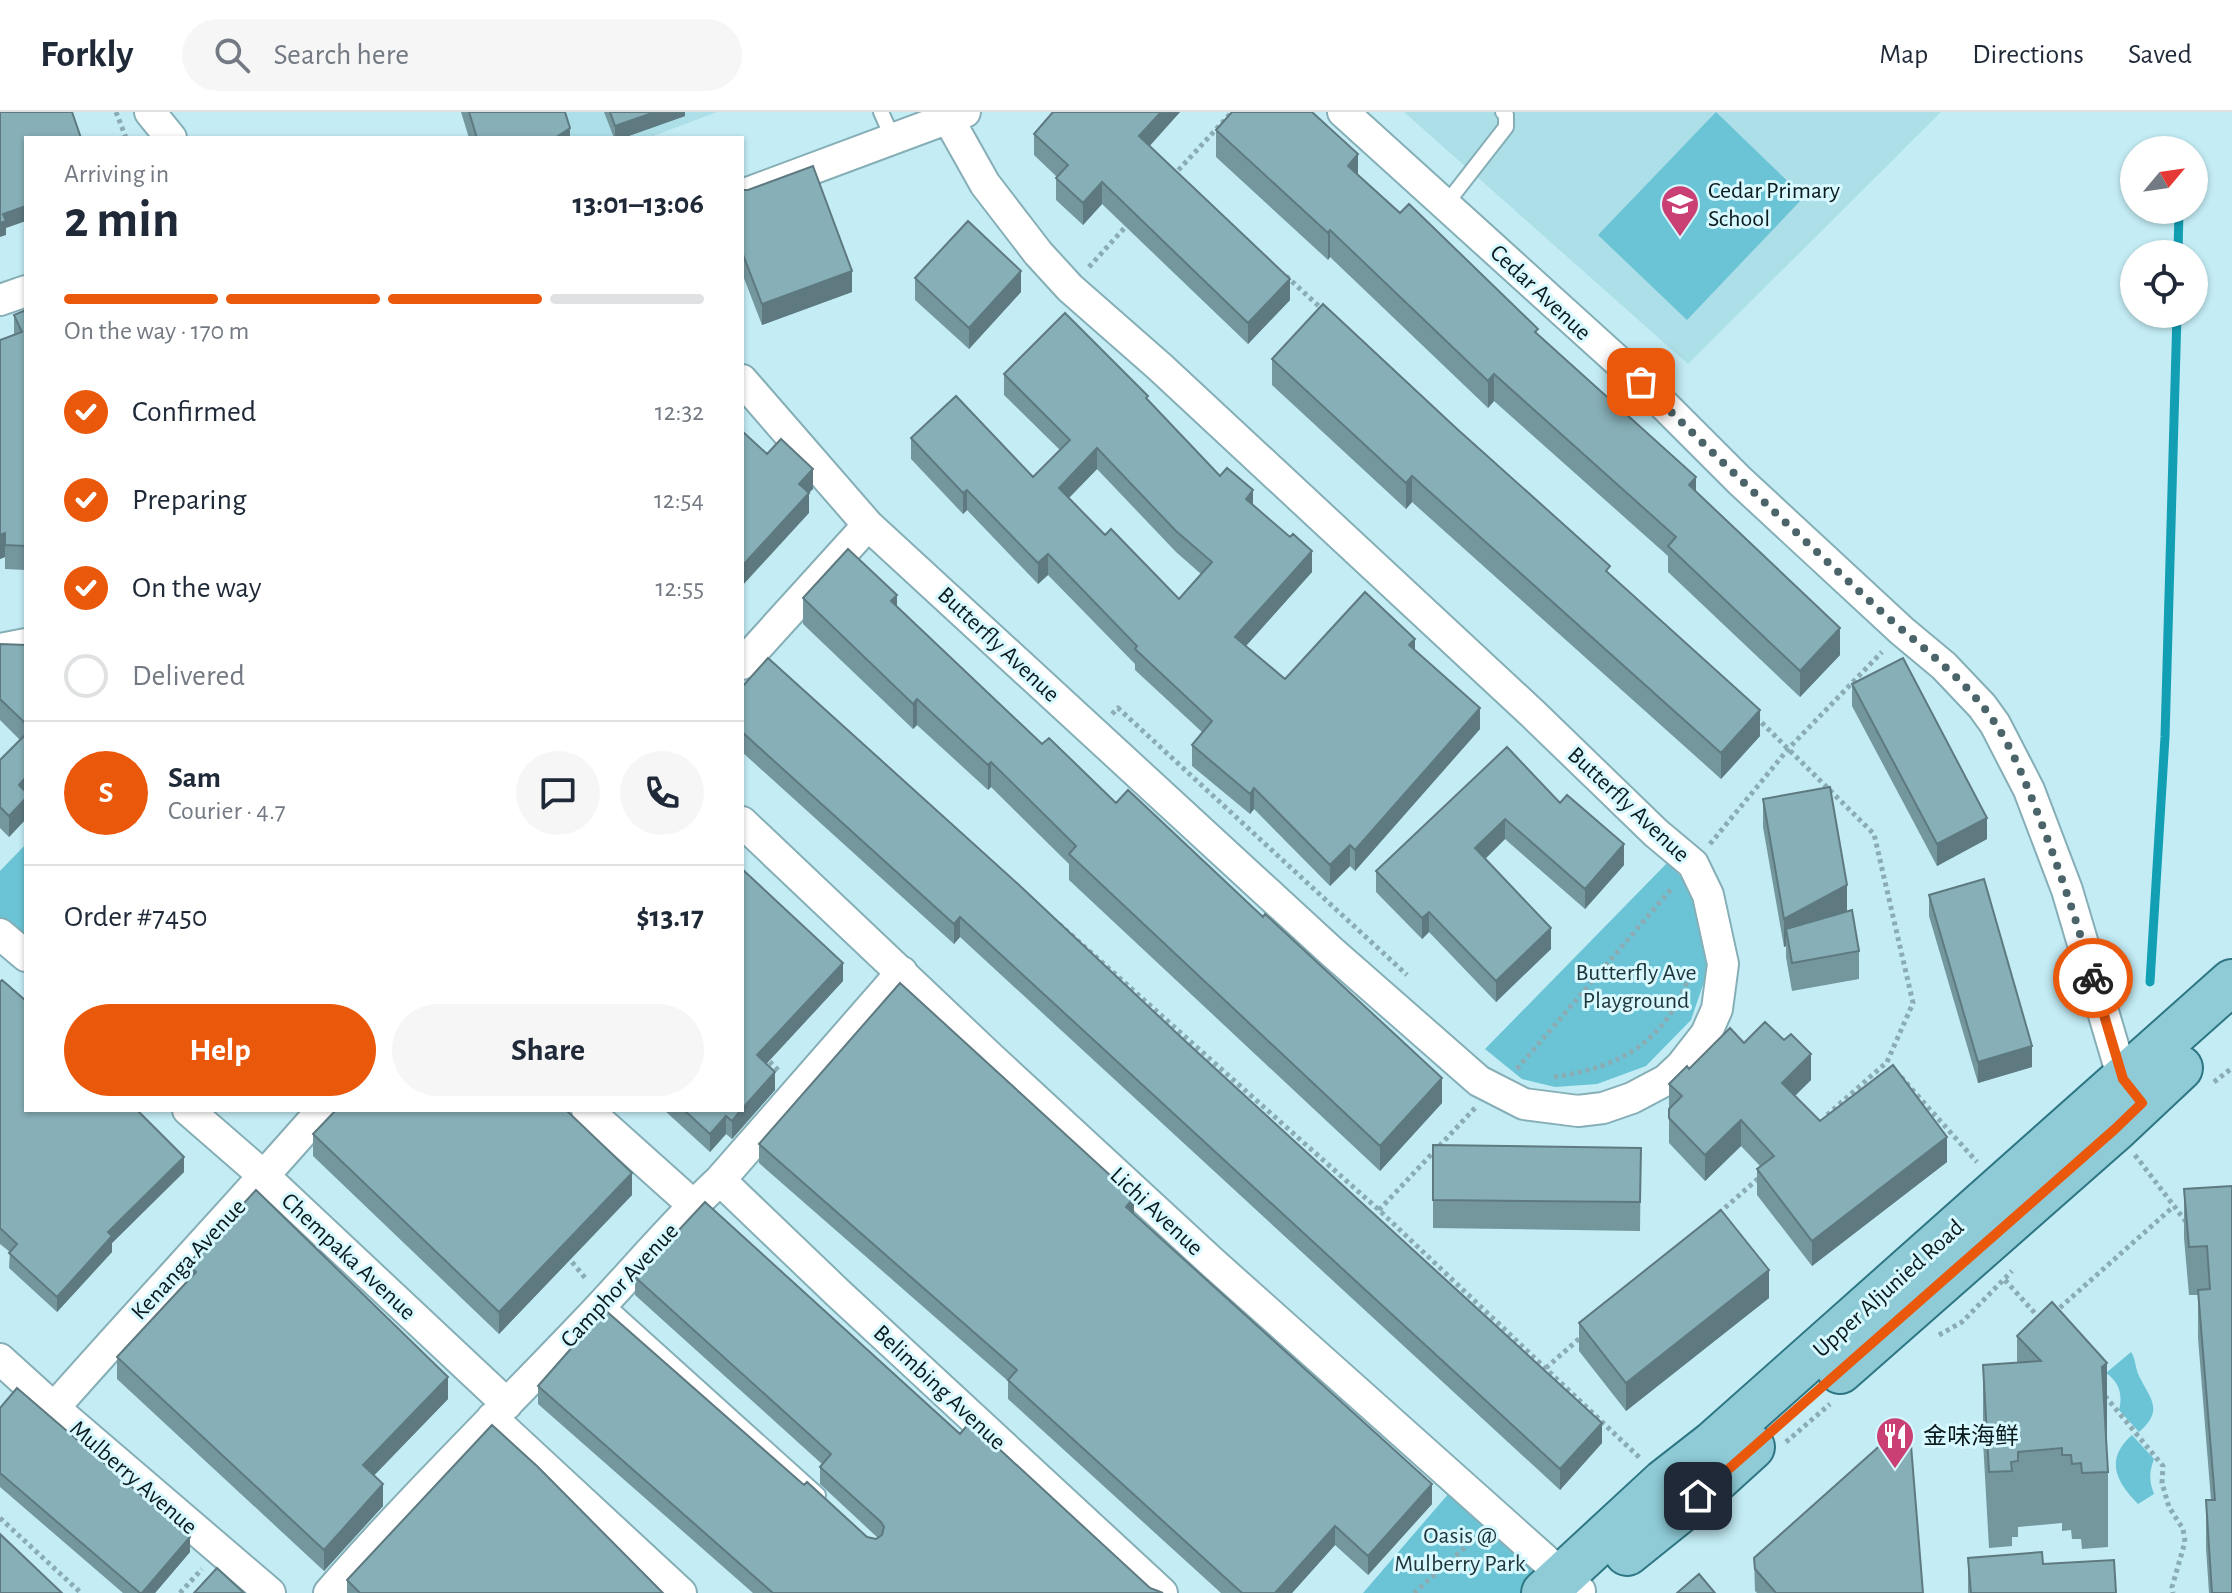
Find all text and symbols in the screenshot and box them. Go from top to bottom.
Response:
search box [182,19,742,91]
icon: search [210,33,254,77]
text: Forkly [40,36,134,74]
text: Search here [274,40,409,70]
text: Map [1879,41,1928,69]
text: Directions [1972,41,2084,69]
text: Saved [2128,41,2192,69]
north arrow [2120,136,2208,224]
map controls [2120,136,2208,328]
text: Arriving in [64,161,169,187]
place label: Cedar Primary School [1708,179,1840,231]
school or university icon: Cedar Primary School [1659,183,1701,238]
text: 13:01–13:06 [572,189,704,219]
text: 2 min [64,194,179,246]
street label: Cedar Avenue [1485,240,1595,345]
button: locate [2120,240,2208,328]
text: On the way · 170 m [64,318,249,344]
pin [1607,348,1675,416]
icon: bag [1619,360,1663,404]
icon: check [64,390,108,434]
text: Confirmed [132,397,256,427]
text: 12:32 [655,399,704,425]
icon: check [64,478,108,522]
text: Preparing [132,485,247,515]
text: 12:54 [654,487,704,513]
icon: check [64,566,108,610]
text: On the way [132,573,261,603]
text: 12:55 [656,575,704,601]
street label: Butterfly Avenue [933,583,1064,707]
text: Delivered [132,661,245,691]
street label: Butterfly Avenue [1563,743,1694,867]
button: chat [516,751,600,835]
button: phone [620,751,704,835]
text: Sam [168,763,221,793]
text: S [99,778,113,808]
text: Courier · 4.7 [168,798,286,824]
text: Order #7450 [64,902,208,932]
text: $13.17 [636,902,704,932]
courier [2053,938,2133,1018]
icon: bike [2071,956,2115,1000]
park label: Butterfly Ave Playground [1575,961,1697,1013]
button: Help [64,1004,376,1096]
button: Share [392,1004,704,1096]
street label: Lichi Avenue [1105,1163,1207,1260]
street label: Chempaka Avenue [277,1189,420,1325]
street label: Kenanga Avenue [127,1195,251,1325]
street label: Upper Aljunied Road [1809,1215,1969,1362]
street label: Camphor Avenue [556,1219,683,1353]
street label: Belimbing Avenue [869,1321,1010,1455]
restaurant icon: 金味海鲜 [1874,1415,1916,1470]
street label: Mulberry Avenue [65,1416,202,1539]
place label: 金味海鲜 [1923,1423,2019,1449]
pin [1664,1462,1732,1530]
icon: home [1676,1474,1720,1518]
park label: Oasis @ Mulberry Park [1394,1524,1526,1576]

